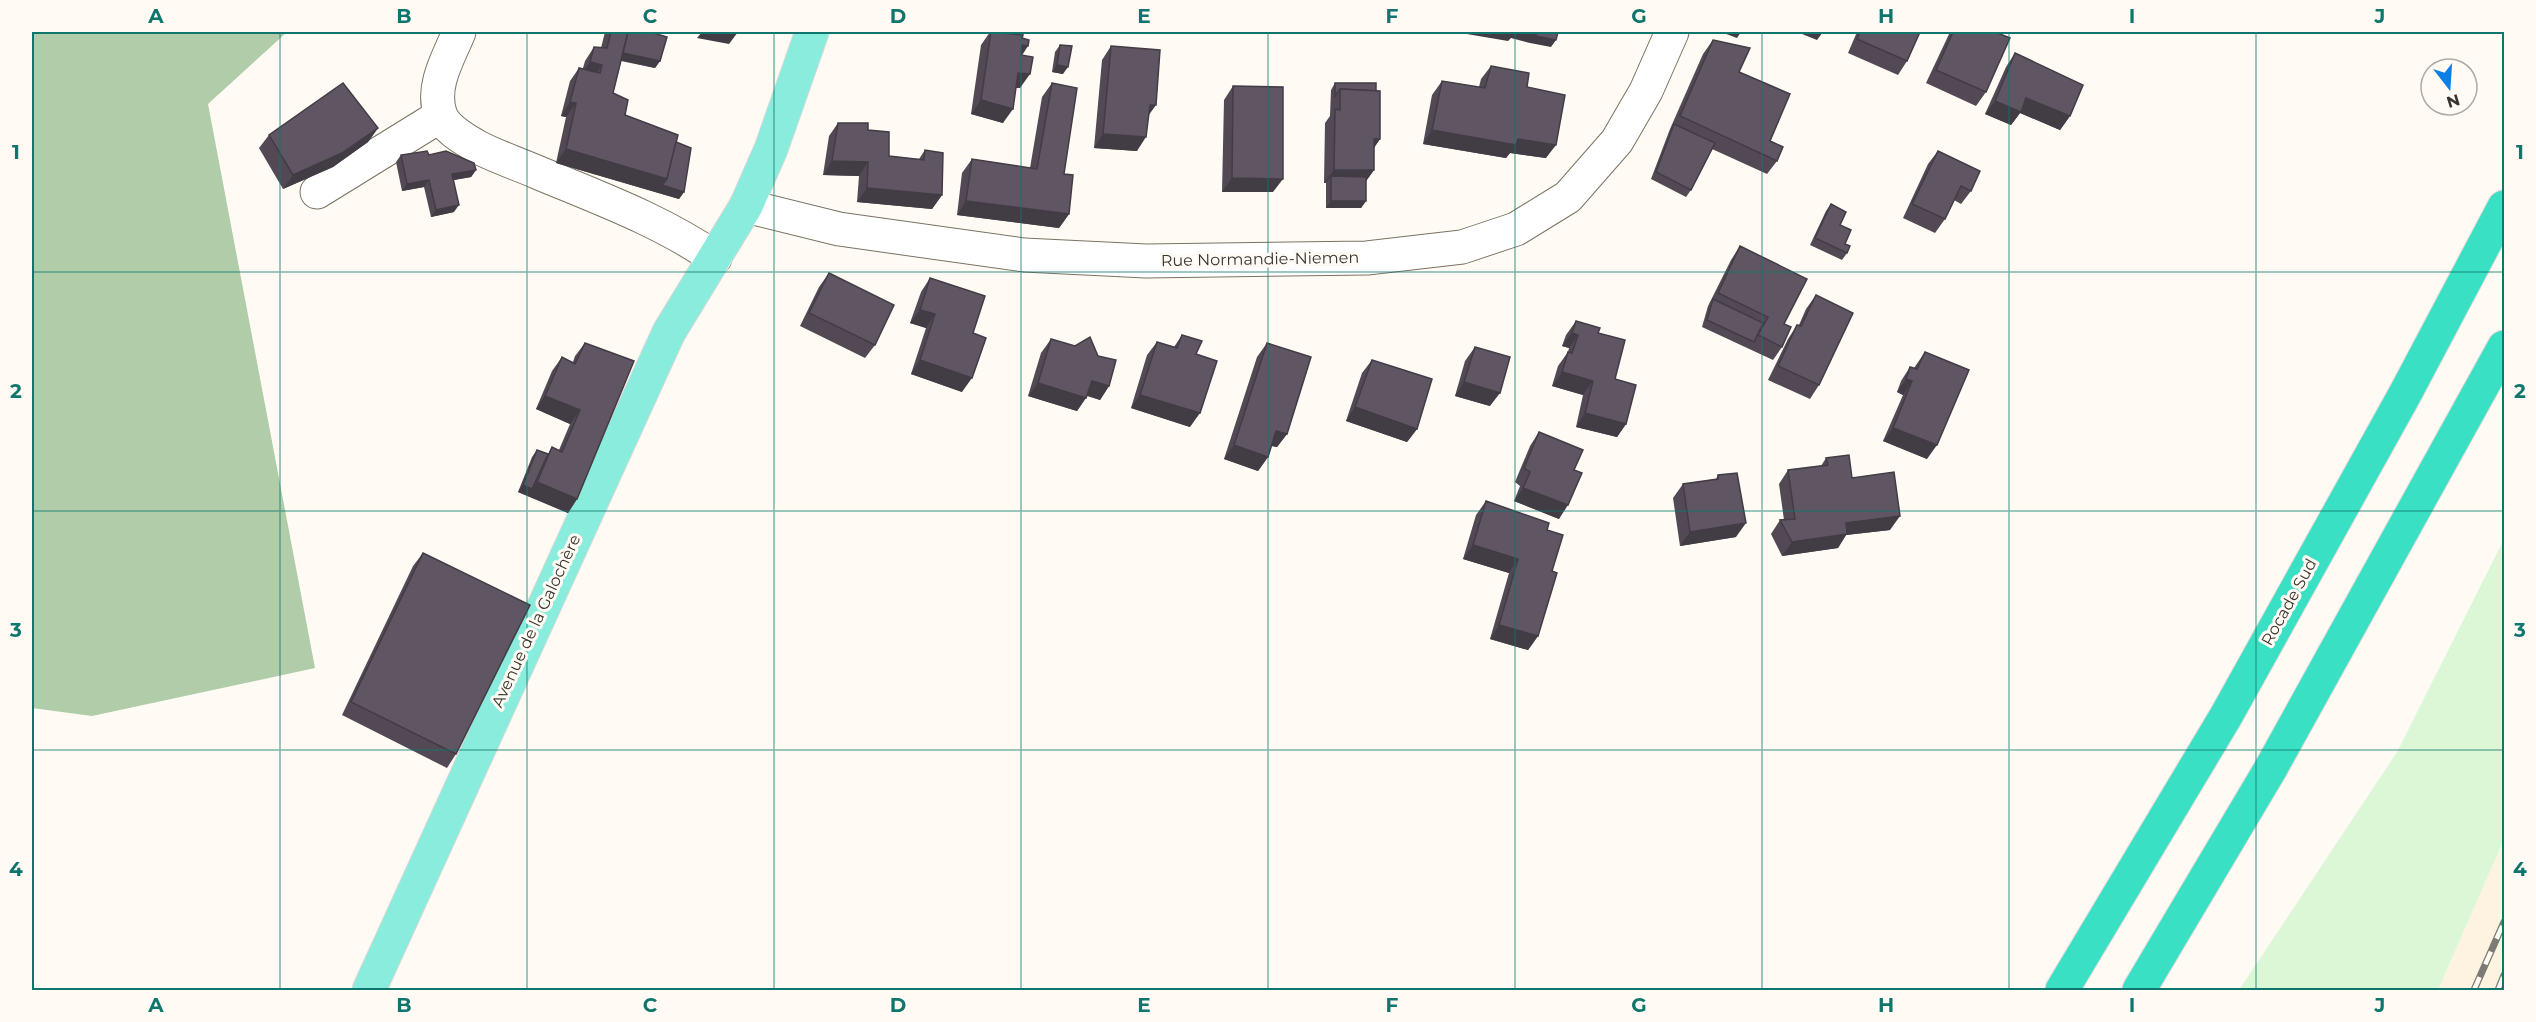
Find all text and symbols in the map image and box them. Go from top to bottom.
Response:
text: A [147,4,164,28]
text: B [396,4,412,28]
text: C [643,4,658,28]
text: D [890,4,906,28]
text: E [1137,4,1151,28]
text: F [1386,4,1399,28]
text: G [1631,4,1647,28]
text: H [1878,4,1894,28]
text: I [2129,4,2135,28]
text: J [2374,4,2385,28]
north arrow [2419,57,2479,117]
text: N [2444,90,2462,112]
text: 1 [12,140,20,164]
text: 1 [2516,140,2524,164]
street label: Rue Normandie-Niemen [1161,248,1359,270]
text: 2 [10,379,22,403]
text: 2 [2514,379,2526,403]
street label: Avenue de la Galochère [488,532,584,710]
street label: Rocade Sud [2257,555,2321,649]
text: 3 [9,618,22,642]
text: 3 [2513,618,2526,642]
text: 4 [9,857,23,881]
text: 4 [2513,857,2527,881]
text: A [147,993,164,1017]
text: B [396,993,412,1017]
text: C [643,993,658,1017]
text: D [890,993,906,1017]
text: E [1137,993,1151,1017]
text: F [1386,993,1399,1017]
text: G [1631,993,1647,1017]
text: H [1878,993,1894,1017]
text: I [2129,993,2135,1017]
text: J [2374,993,2385,1017]

